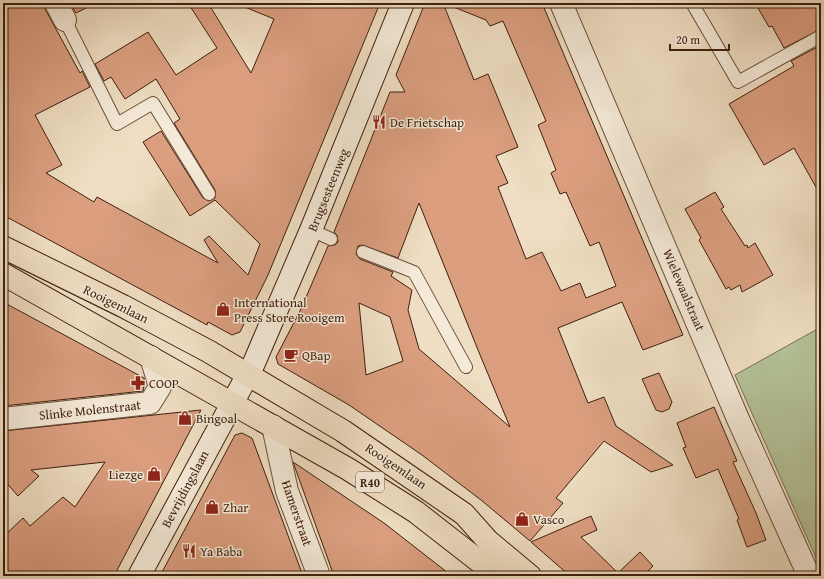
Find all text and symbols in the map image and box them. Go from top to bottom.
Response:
scale bar [670,26,729,52]
text: 20 m [676,31,700,48]
place label: De Frietschap [390,113,464,132]
restaurant icon: De Frietschap [371,114,387,130]
street label: Brugsesteenweg [303,145,354,234]
street label: Wielewaalstraat [658,246,710,334]
street label: Rooigemlaan [80,280,153,328]
place label: International Press Store Rooigem [234,293,345,327]
shop icon: International Press Store Rooigem [215,301,231,317]
place label: QBap [302,346,330,365]
cafe icon: QBap [283,347,299,363]
place label: COOP [149,374,179,393]
pharmacy icon: COOP [130,375,146,391]
street label: Slinke Molenstraat [38,395,142,425]
place label: Bingoal [196,409,238,428]
shop icon: Bingoal [177,410,193,426]
street label: Rooigemlaan [361,438,431,494]
street label: Bevrijdingslaan [157,446,214,531]
place label: Liezge [109,465,143,484]
shop icon: Liezge [146,466,162,482]
road number: R40 [356,472,384,492]
street label: Hamerstraat [277,477,317,549]
place label: Zhar [223,498,249,517]
shop icon: Zhar [204,499,220,515]
place label: Vasco [533,510,565,529]
shop icon: Vasco [514,511,530,527]
place label: Ya Baba [200,542,243,561]
restaurant icon: Ya Baba [181,543,197,559]

